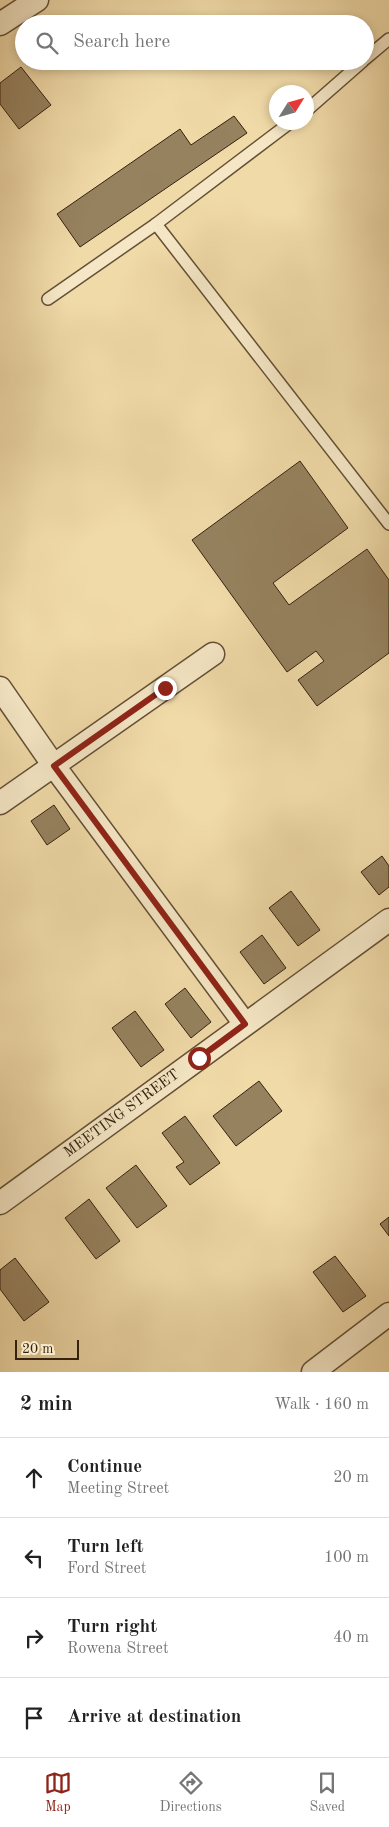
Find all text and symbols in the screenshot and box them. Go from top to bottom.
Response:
search box [15,15,374,70]
icon: search [33,29,61,57]
text: Search here [73,33,170,52]
north arrow [269,85,314,130]
route end [154,677,177,700]
route start [188,1047,211,1070]
street label: MEETING STREET [62,1067,182,1161]
scale bar [15,1337,79,1360]
text: 20 m [22,1342,53,1356]
text: 2 min [20,1394,73,1415]
text: Walk · 160 m [274,1397,369,1413]
text: Continue [67,1458,142,1477]
icon: ahead [20,1464,48,1492]
text: 20 m [333,1470,369,1486]
text: Meeting Street [67,1481,169,1497]
text: Turn left [67,1538,144,1557]
icon: left [20,1544,48,1572]
text: 100 m [324,1550,369,1566]
text: Ford Street [67,1561,146,1577]
text: Turn right [67,1618,157,1637]
icon: right [20,1624,48,1652]
text: 40 m [333,1630,369,1646]
text: Rowena Street [67,1641,169,1657]
icon: arrive [20,1704,48,1732]
text: Arrive at destination [67,1708,241,1727]
tab: Map [44,1769,72,1816]
tab: Directions [160,1769,222,1816]
tab: Saved [309,1769,345,1816]

